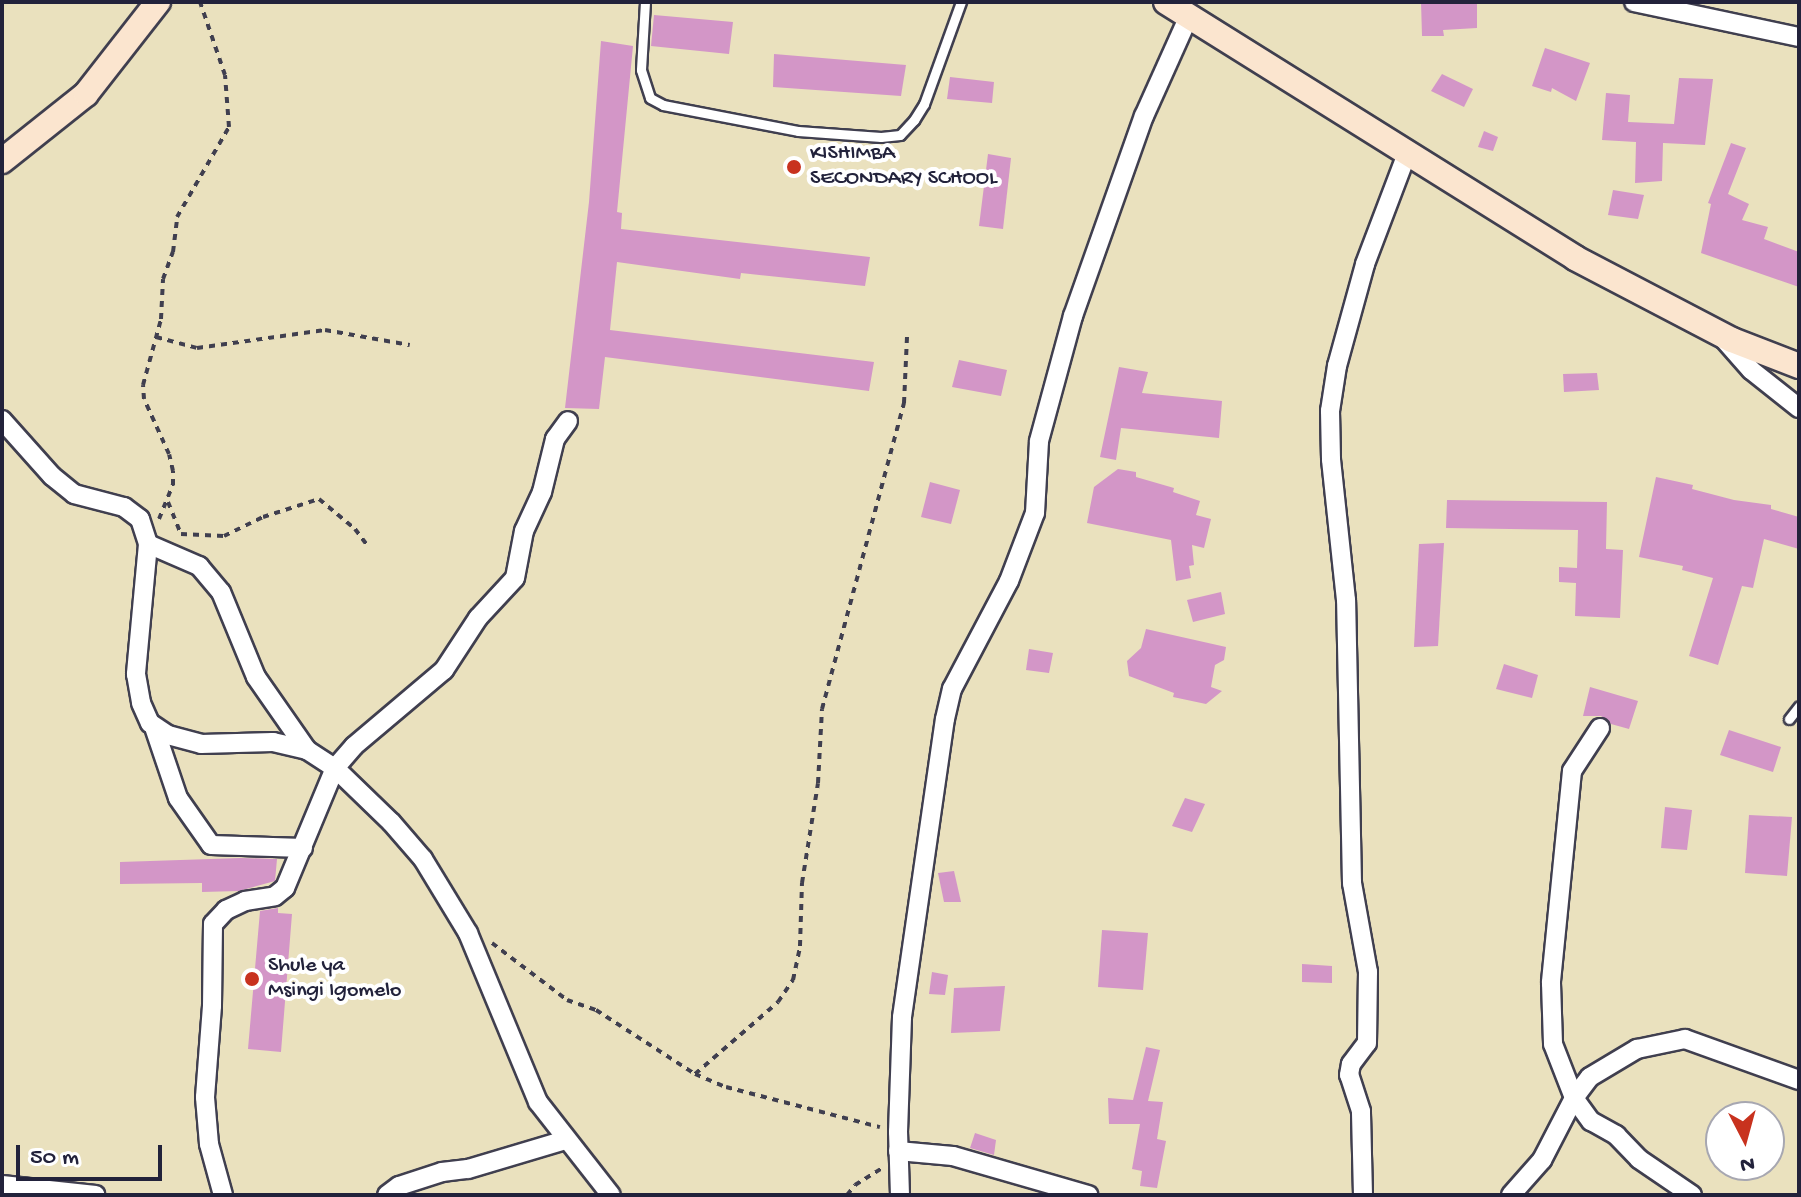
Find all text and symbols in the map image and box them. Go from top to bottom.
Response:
place label: KISHIMBA SECONDARY SCHOOL [810,141,997,192]
marker: KISHIMBA SECONDARY SCHOOL [785,158,803,176]
place label: Shule ya Msingi Igomelo [268,953,402,1004]
marker: Shule ya Msingi Igomelo [243,970,261,988]
north arrow [1705,1101,1785,1181]
scale bar [20,1129,166,1179]
text: 50 m [30,1144,79,1173]
text: N [1739,1149,1756,1177]

